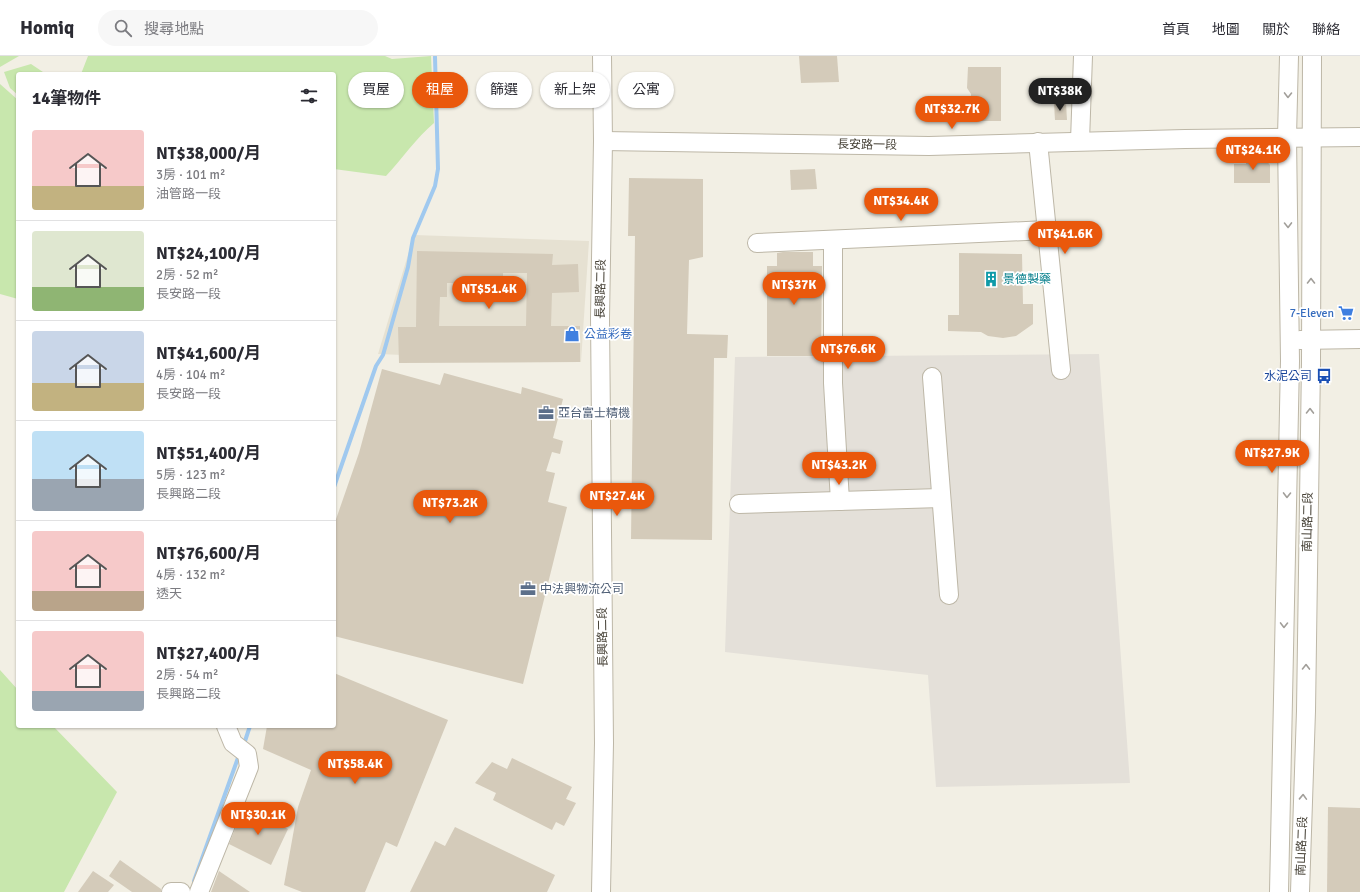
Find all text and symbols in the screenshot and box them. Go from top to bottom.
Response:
search box [98,10,378,46]
text: Homiq [20,16,74,40]
icon: search [112,17,134,39]
text: 搜尋地點 [144,20,204,38]
text: 首頁 [1162,21,1190,38]
text: 地圖 [1212,21,1240,38]
text: 關於 [1262,21,1290,38]
text: 聯絡 [1312,21,1340,38]
chip: 買屋 [348,72,404,108]
chip: 租屋 [412,72,468,108]
chip: 篩選 [476,72,532,108]
chip: 新上架 [540,72,610,108]
chip: 公寓 [618,72,674,108]
pin: NT$38K [1027,78,1093,112]
text: NT$38K [1038,83,1082,99]
icon: filters [298,85,320,107]
text: 14筆物件 [32,88,101,109]
one-way arrow [1284,92,1292,98]
pin: NT$32.7K [911,96,993,130]
text: NT$32.7K [924,101,980,117]
street label: 長安路一段 [837,137,897,153]
pin: NT$24.1K [1212,137,1294,171]
text: NT$24.1K [1225,142,1281,158]
text: NT$38,000/月 [156,143,261,164]
icon: home [64,146,112,194]
text: 3房 · 101 m² [156,167,225,183]
text: 油管路一段 [156,186,221,202]
pin: NT$34.4K [860,188,942,222]
text: NT$34.4K [873,193,929,209]
pin: NT$41.6K [1024,221,1106,255]
one-way arrow [1284,222,1292,228]
text: NT$41.6K [1037,226,1093,242]
text: NT$24,100/月 [156,243,261,264]
icon: home [64,247,112,295]
street label: 長興路二段 [593,259,609,319]
text: 2房 · 52 m² [156,267,218,283]
building icon: 景德製藥 [982,270,1000,288]
pin: NT$37K [761,272,827,306]
place label: 景德製藥 [1003,272,1051,287]
pin: NT$51.4K [448,276,530,310]
text: NT$37K [772,277,816,293]
one-way arrow [1307,278,1315,284]
text: NT$51.4K [461,281,517,297]
text: 長安路一段 [156,286,221,302]
supermarket icon: 7-Eleven [1337,304,1355,322]
place label: 7-Eleven [1289,306,1334,321]
shop icon: 公益彩卷 [563,325,581,343]
place label: 公益彩卷 [584,327,632,342]
pin: NT$76.6K [807,336,889,370]
text: NT$76.6K [820,341,876,357]
text: NT$41,600/月 [156,343,261,364]
icon: home [64,347,112,395]
text: 4房 · 104 m² [156,367,225,383]
bus stop icon: 水泥公司 [1315,367,1333,385]
place label: 水泥公司 [1264,369,1312,384]
text: 長安路一段 [156,386,221,402]
office icon: 亞台富士精機 [537,404,555,422]
place label: 亞台富士精機 [558,406,630,421]
one-way arrow [1306,408,1314,414]
pin: NT$27.9K [1231,440,1313,474]
text: NT$51,400/月 [156,443,261,464]
text: NT$27.9K [1244,445,1300,461]
icon: home [64,447,112,495]
pin: NT$43.2K [798,452,880,486]
text: NT$43.2K [811,457,867,473]
text: 5房 · 123 m² [156,467,225,483]
pin: NT$27.4K [576,483,658,517]
text: 長興路二段 [156,486,221,502]
text: NT$27.4K [589,488,645,504]
pin: NT$73.2K [409,490,491,524]
one-way arrow [1283,492,1291,498]
street label: 南山路二段 [1300,492,1316,552]
text: NT$73.2K [422,495,478,511]
text: NT$76,600/月 [156,543,261,564]
icon: home [64,547,112,595]
text: 4房 · 132 m² [156,567,225,583]
office icon: 中法興物流公司 [519,580,537,598]
place label: 中法興物流公司 [540,582,624,597]
text: 透天 [156,586,182,602]
street label: 長興路二段 [595,607,611,667]
one-way arrow [1280,622,1288,628]
text: NT$27,400/月 [156,643,261,664]
icon: home [64,647,112,695]
one-way arrow [1302,664,1310,670]
text: 2房 · 54 m² [156,667,218,683]
text: 長興路二段 [156,686,221,702]
pin: NT$58.4K [314,751,396,785]
text: NT$58.4K [327,756,383,772]
one-way arrow [1299,794,1308,800]
pin: NT$30.1K [217,802,299,836]
text: NT$30.1K [230,807,286,823]
street label: 南山路二段 [1293,816,1311,876]

